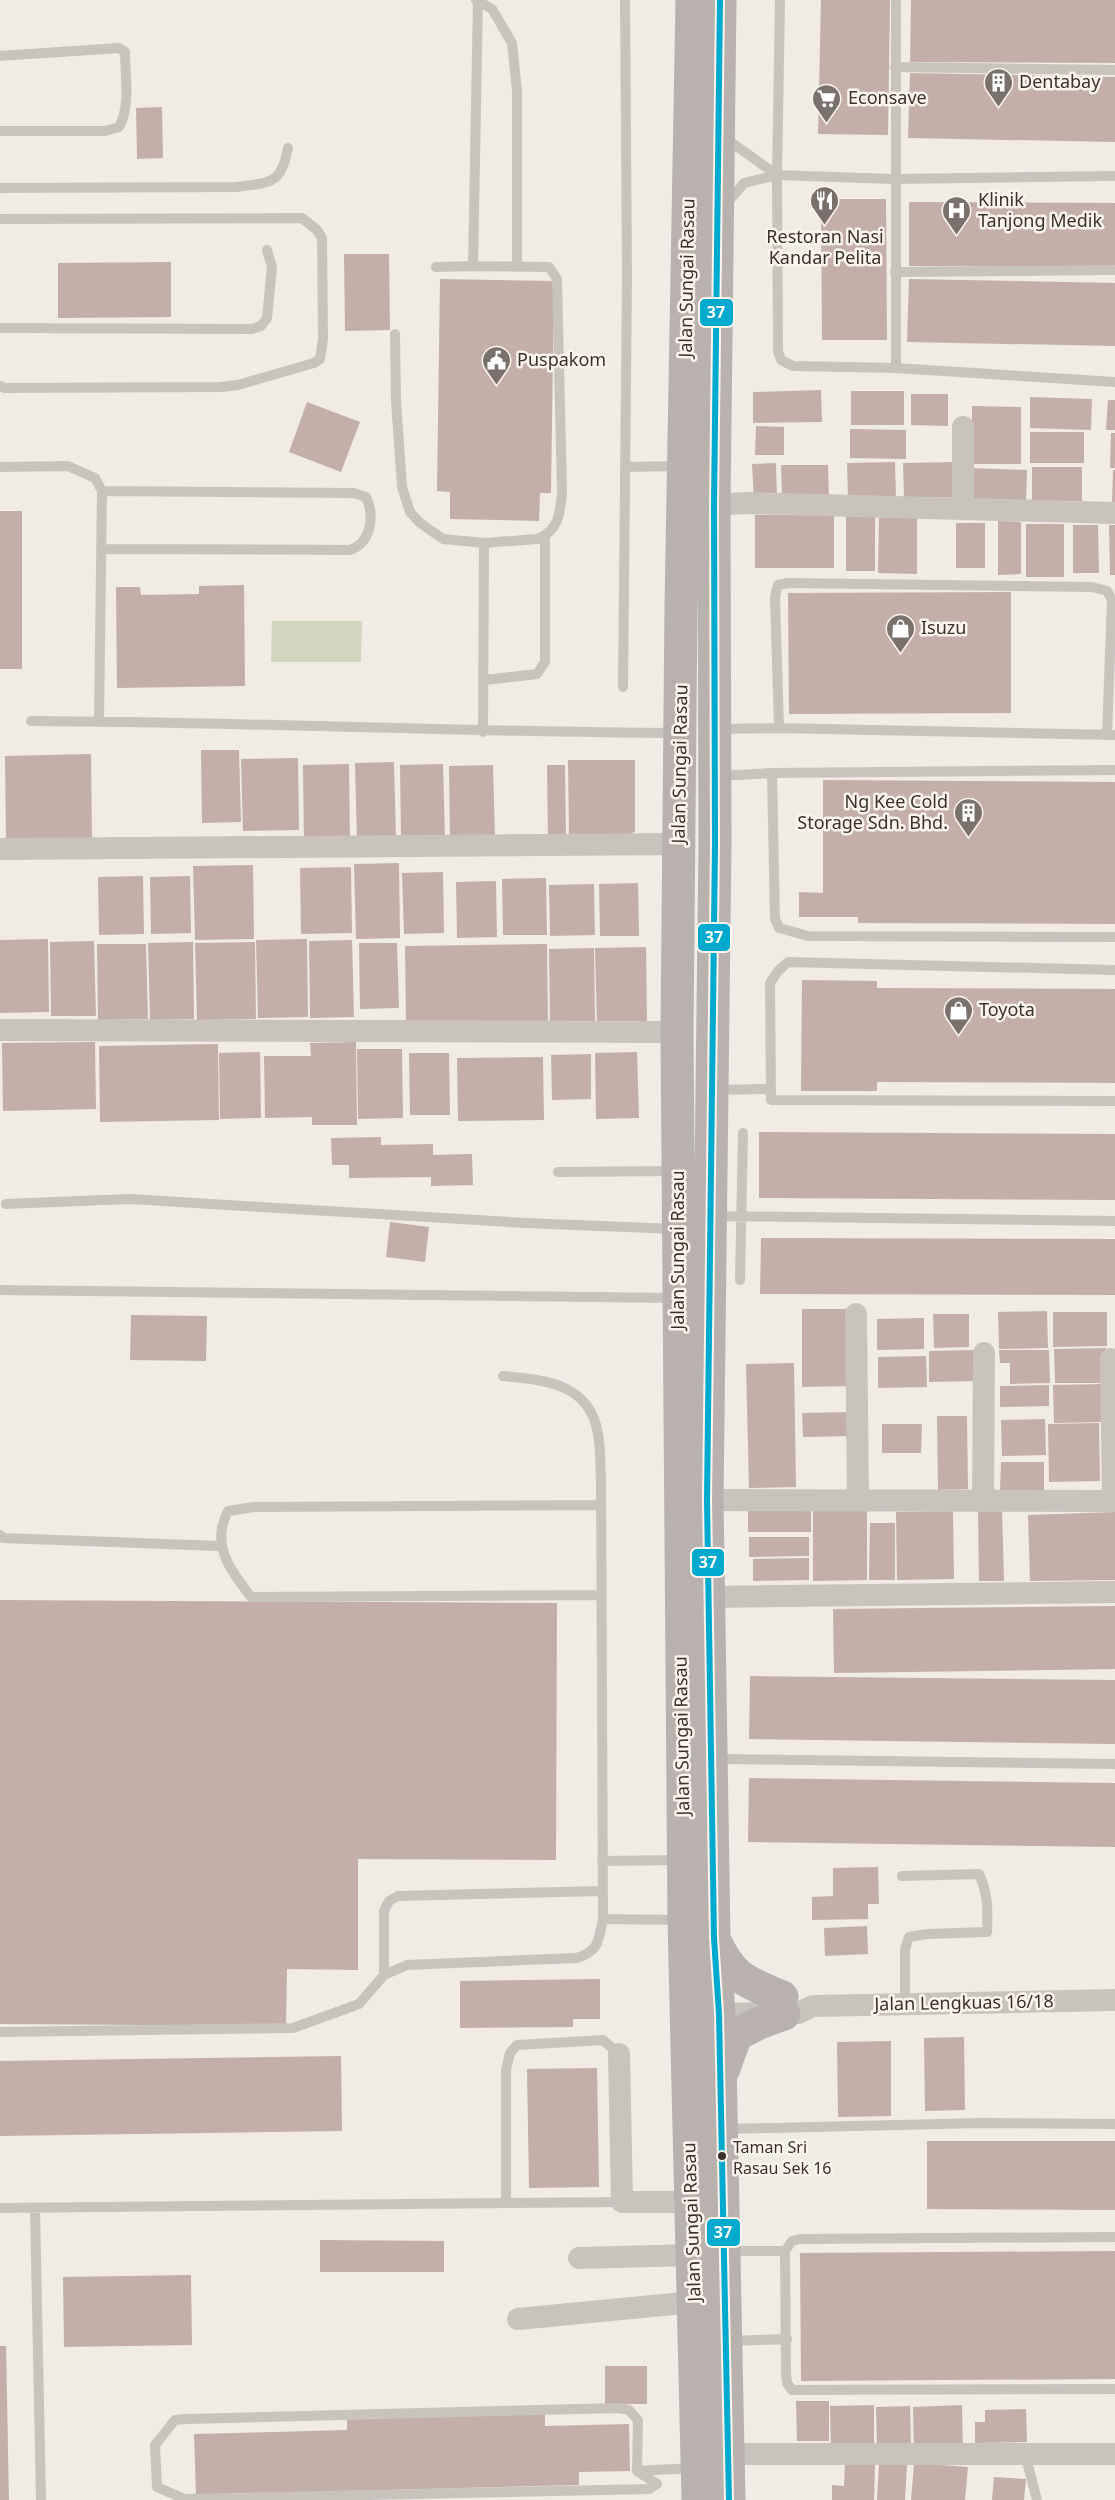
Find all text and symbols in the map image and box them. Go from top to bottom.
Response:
building icon: Dentabay [982,66,1014,108]
place label: Dentabay [1019,69,1101,93]
supermarket icon: Econsave [811,82,843,124]
place label: Econsave [848,85,927,109]
restaurant icon: Restoran Nasi Kandar Pelita [809,184,841,226]
place label: Klinik Tanjong Medik [978,187,1102,232]
hospital icon: Klinik Tanjong Medik [941,194,973,236]
street label: Jalan Sungai Rasau [673,198,699,360]
place label: Restoran Nasi Kandar Pelita [766,224,884,269]
line badge: 37 [699,298,734,327]
text: 37 [707,301,725,323]
public building icon: Puspakom [480,344,512,386]
place label: Puspakom [517,347,606,371]
shop icon: Isuzu [884,612,916,654]
place label: Isuzu [921,615,966,639]
street label: Jalan Sungai Rasau [666,684,692,846]
place label: Ng Kee Cold Storage Sdn. Bhd. [797,789,948,834]
building icon: Ng Kee Cold Storage Sdn. Bhd. [953,796,985,838]
line badge: 37 [697,923,731,952]
text: 37 [705,926,723,948]
shop icon: Toyota [942,994,974,1036]
place label: Toyota [979,997,1035,1021]
street label: Jalan Sungai Rasau [665,1170,689,1332]
line badge: 37 [691,1548,725,1577]
text: 37 [699,1551,717,1573]
street label: Jalan Sungai Rasau [668,1656,694,1818]
street label: Jalan Lengkuas 16/18 [872,1988,1054,2016]
place label: Taman Sri Rasau Sek 16 [733,2136,831,2179]
street label: Jalan Sungai Rasau [676,2142,706,2304]
marker: Taman Sri Rasau Sek 16 [716,2150,728,2162]
line badge: 37 [706,2218,741,2247]
text: 37 [714,2221,732,2243]

